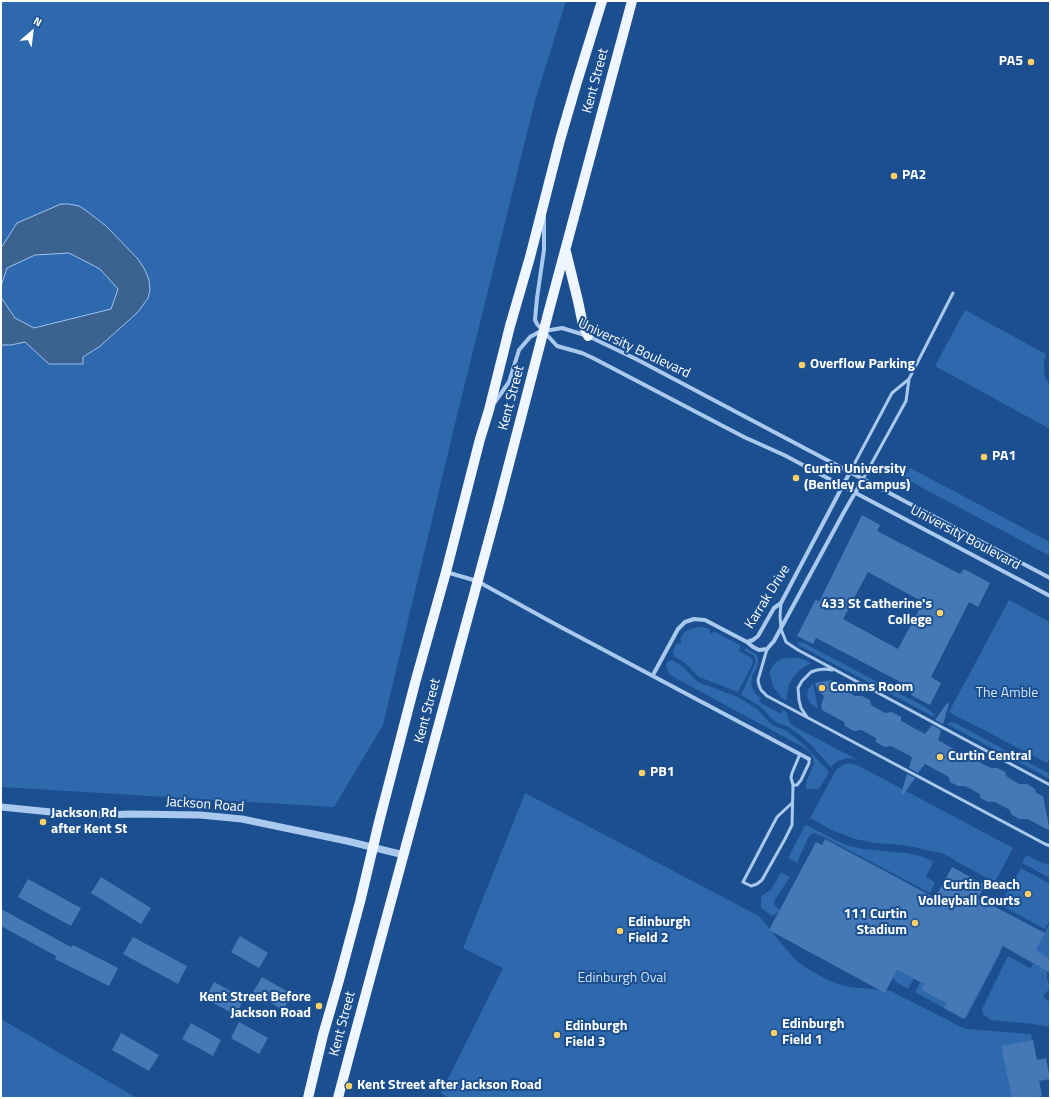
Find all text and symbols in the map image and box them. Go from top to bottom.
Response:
north arrow [12,12,52,52]
text: N [31,13,45,30]
street label: Kent Street [579,47,613,115]
place label: PA5 [999,54,1023,70]
marker: PA5 [1026,57,1036,67]
place label: PA2 [902,168,926,184]
marker: PA2 [889,171,899,181]
street label: University Boulevard [575,316,693,382]
place label: Overflow Parking [810,357,915,373]
marker: Overflow Parking [797,360,807,370]
street label: Kent Street [495,364,529,432]
place label: PA1 [992,449,1016,465]
marker: PA1 [979,452,989,462]
place label: Curtin University (Bentley Campus) [804,462,910,494]
marker: Curtin University (Bentley Campus) [791,473,801,483]
street label: University Boulevard [907,502,1023,574]
street label: Karrak Drive [742,562,794,632]
place label: 433 St Catherine's College [821,597,932,630]
marker: 433 St Catherine's College [935,608,945,618]
street label: Kent Street [411,677,445,745]
place label: Comms Room [830,680,913,696]
marker: Comms Room [817,683,827,693]
park label: The Amble [976,686,1038,702]
place label: Curtin Central [948,749,1032,765]
marker: Curtin Central [935,752,945,762]
place label: PB1 [650,765,675,781]
marker: PB1 [637,768,647,778]
street label: Jackson Road [165,794,245,816]
place label: Jackson Rd after Kent St [51,806,127,838]
marker: Jackson Rd after Kent St [38,817,48,827]
place label: Curtin Beach Volleyball Courts [918,878,1020,910]
marker: Curtin Beach Volleyball Courts [1023,889,1033,899]
place label: 111 Curtin Stadium [843,907,907,940]
place label: Edinburgh Field 2 [628,915,691,948]
marker: 111 Curtin Stadium [910,918,920,928]
marker: Edinburgh Field 2 [615,926,625,936]
park label: Edinburgh Oval [577,971,667,987]
place label: Kent Street Before Jackson Road [199,990,311,1022]
street label: Kent Street [326,990,360,1058]
marker: Kent Street Before Jackson Road [314,1001,324,1011]
place label: Edinburgh Field 1 [782,1017,845,1050]
place label: Edinburgh Field 3 [565,1019,628,1052]
marker: Edinburgh Field 1 [769,1028,779,1038]
marker: Edinburgh Field 3 [552,1030,562,1040]
place label: Kent Street after Jackson Road [357,1078,542,1094]
marker: Kent Street after Jackson Road [344,1081,354,1091]

